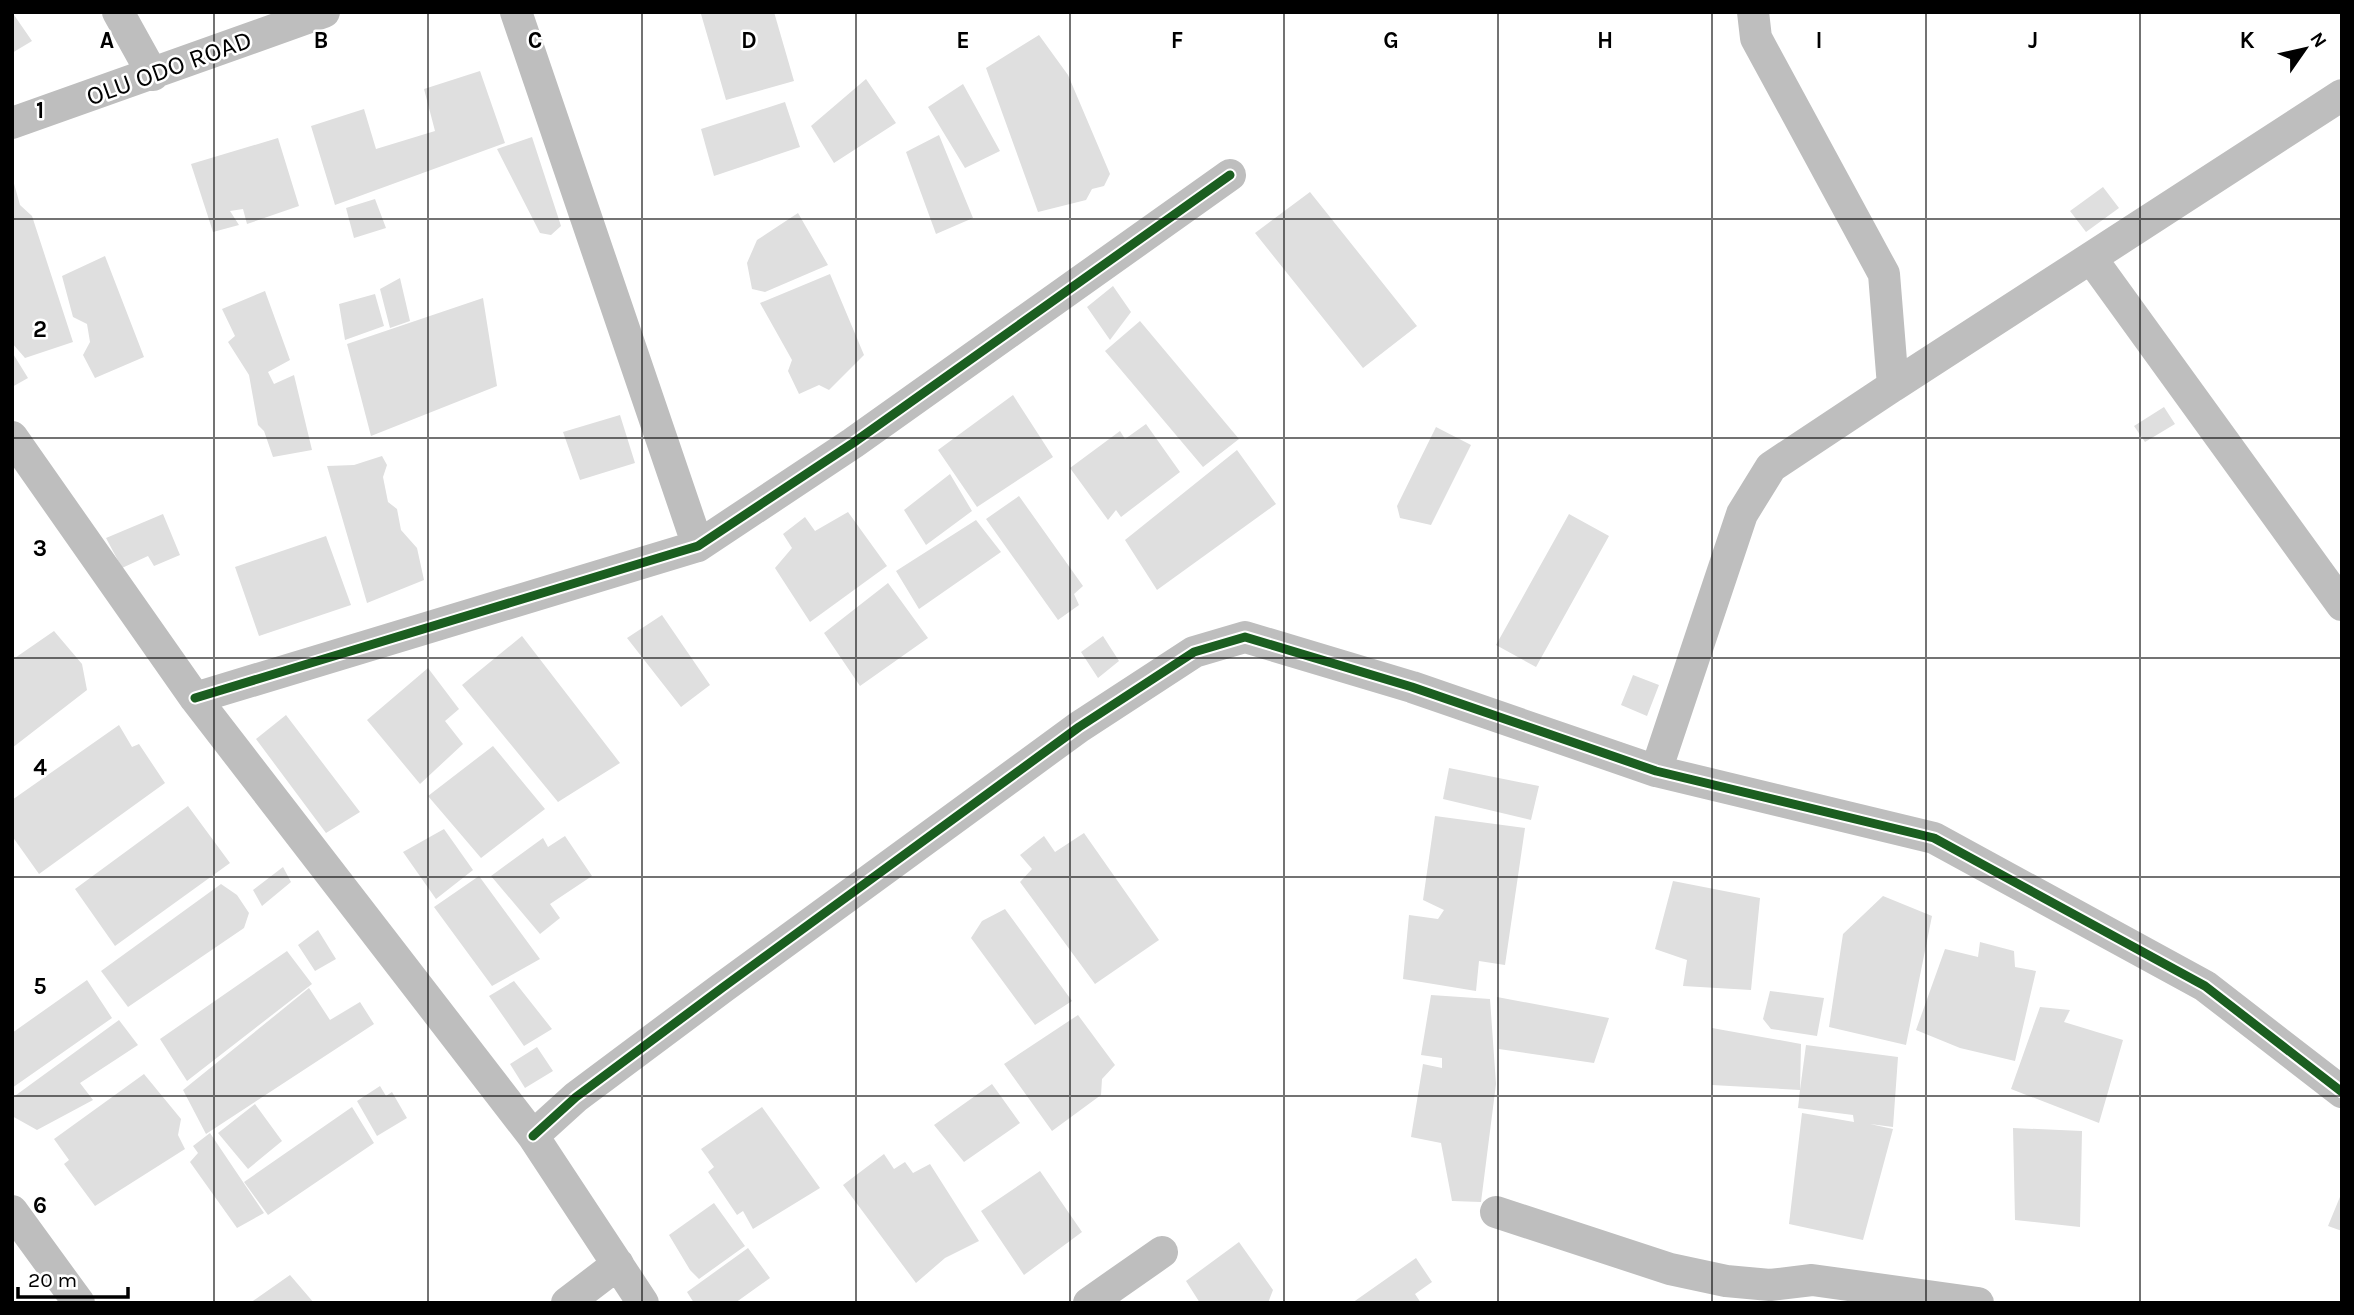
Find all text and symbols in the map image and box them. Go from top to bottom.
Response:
north arrow [2270,14,2340,84]
street label: OLU ODO ROAD [82,24,256,112]
text: B [314,27,328,54]
text: C [528,27,542,54]
text: D [741,27,757,54]
text: E [956,27,970,54]
text: F [1171,27,1183,54]
text: G [1383,27,1399,54]
text: H [1597,27,1613,54]
text: I [1815,27,1823,54]
text: J [2028,27,2038,54]
text: K [2239,27,2255,54]
text: N [2305,28,2331,52]
text: 1 [36,97,44,124]
text: 2 [33,316,47,343]
text: 3 [33,535,47,562]
text: 4 [33,754,47,781]
text: 5 [33,973,47,1000]
text: 6 [33,1192,47,1219]
scale bar [18,1256,128,1300]
text: 20 m [28,1268,77,1292]

